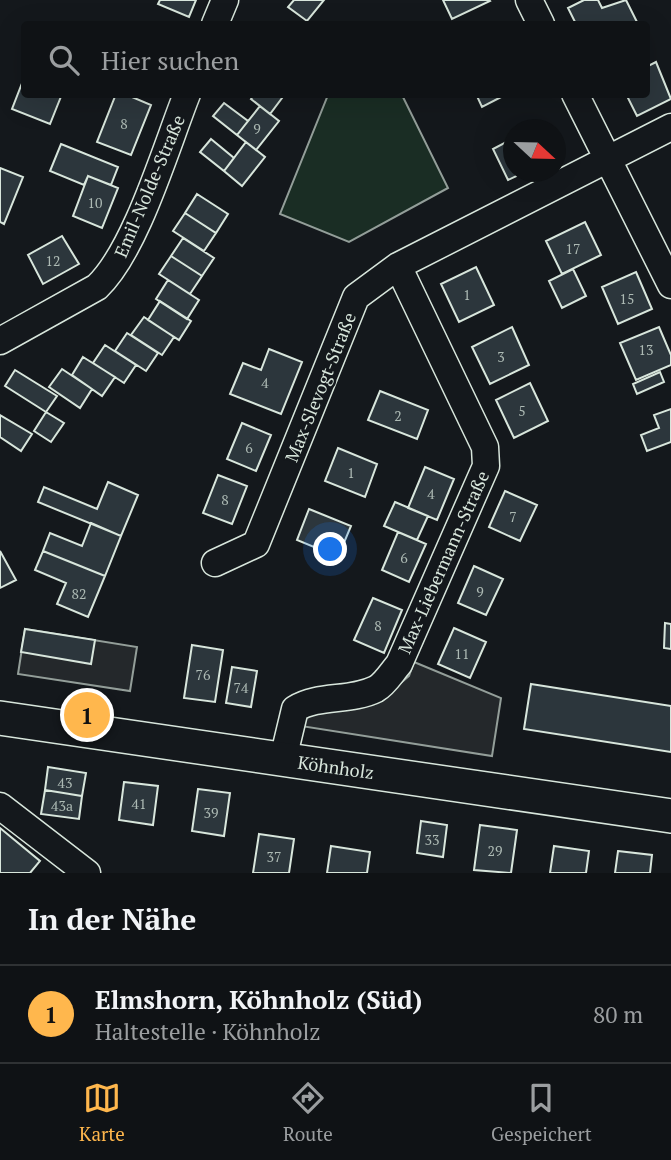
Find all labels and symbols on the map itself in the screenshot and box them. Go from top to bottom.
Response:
street label: Emil-Nolde-Straße [108,111,190,261]
house number: 8 [120,114,128,133]
house number: 9 [253,119,261,138]
north arrow [503,119,566,182]
house number: 10 [88,193,102,212]
house number: 17 [566,239,580,258]
house number: 12 [46,251,60,270]
house number: 1 [463,285,471,304]
house number: 15 [620,289,634,308]
street label: Max-Slevogt-Straße [279,309,361,465]
house number: 13 [639,340,653,359]
house number: 3 [497,347,505,366]
house number: 4 [261,373,269,392]
house number: 5 [518,401,526,420]
house number: 2 [394,406,402,425]
house number: 6 [245,438,253,457]
house number: 1 [347,463,355,482]
street label: Max-Liebermann-Straße [392,467,494,657]
house number: 4 [427,484,435,503]
house number: 8 [221,490,229,509]
house number: 7 [509,507,517,526]
your location [313,532,347,566]
house number: 6 [400,548,408,567]
house number: 9 [476,582,484,601]
house number: 82 [72,584,86,603]
house number: 8 [374,616,382,635]
house number: 11 [455,644,469,663]
house number: 76 [196,665,211,684]
house number: 74 [234,678,249,697]
pin: 1 [64,689,110,741]
street label: Köhnholz [296,750,376,784]
house number: 43 [58,773,72,792]
house number: 41 [132,794,146,813]
house number: 43a [51,796,73,815]
house number: 39 [204,803,218,822]
house number: 33 [425,830,439,849]
house number: 29 [488,841,502,860]
house number: 37 [267,847,281,866]

